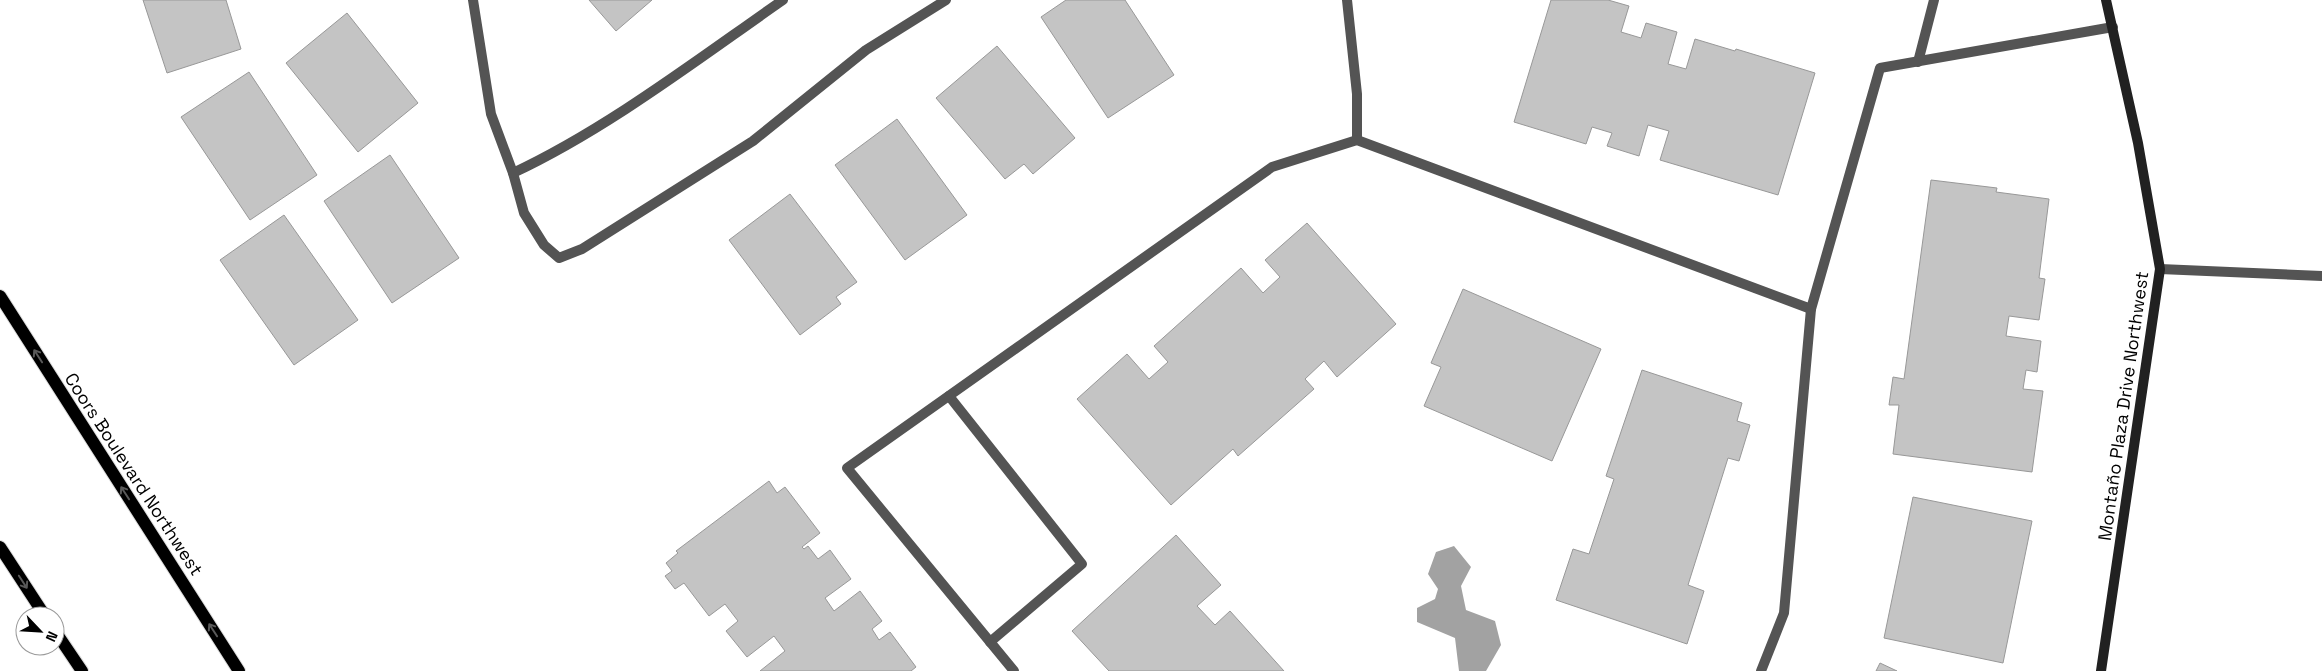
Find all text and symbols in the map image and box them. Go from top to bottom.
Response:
street label: Montaño Plaza Drive Northwest [2093,270,2153,542]
one-way arrow [33,349,43,363]
street label: Coors Boulevard Northwest [60,368,208,580]
one-way arrow [120,486,130,500]
one-way arrow [18,574,28,588]
north arrow [15,606,65,656]
one-way arrow [207,623,218,637]
text: N [42,628,62,645]

